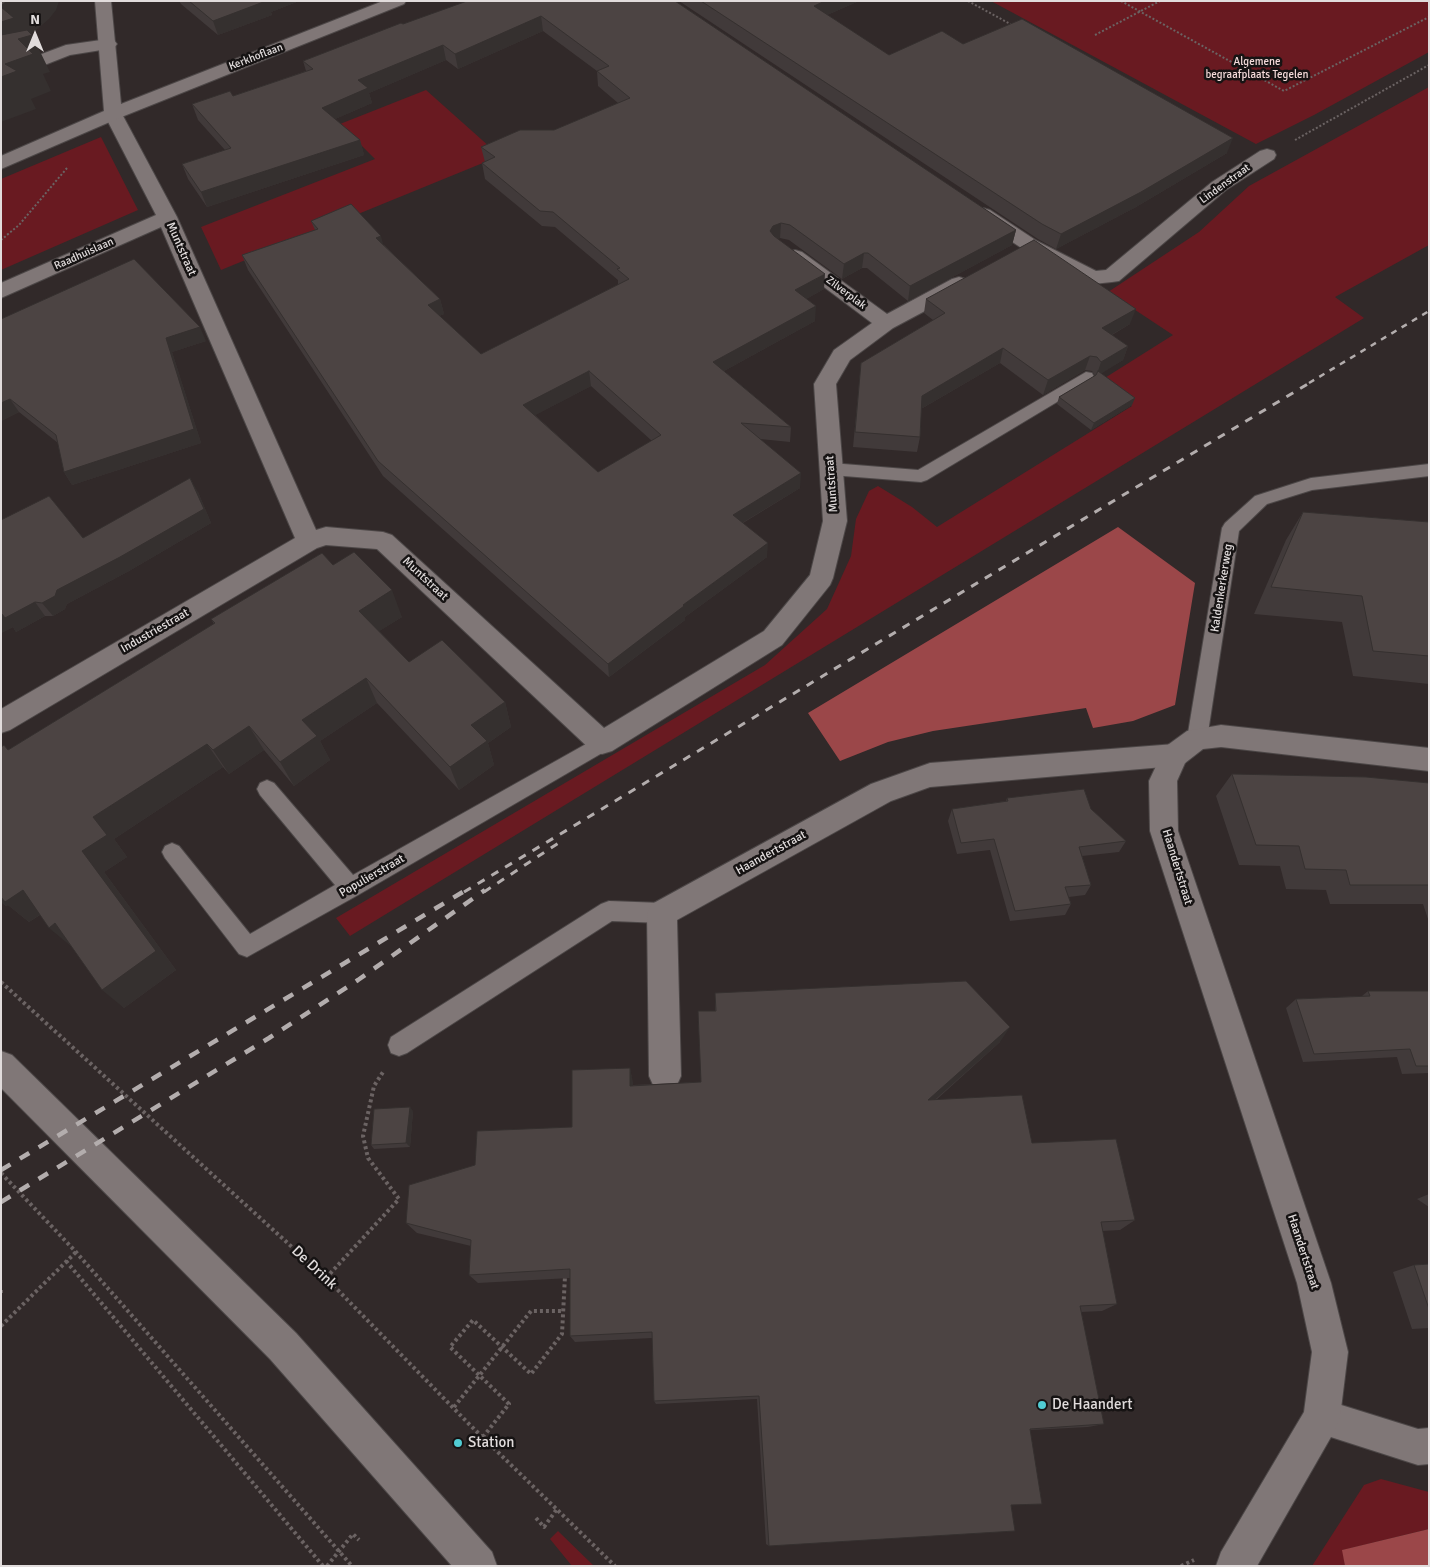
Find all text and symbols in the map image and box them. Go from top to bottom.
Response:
north arrow [10,10,60,60]
text: N [30,11,40,28]
street label: Kerkhoflaan [227,41,285,73]
park label: Algemene begraafplaats Tegelen [1205,55,1309,81]
street label: Lindenstraat [1197,161,1253,207]
street label: Muntstraat [163,220,199,278]
street label: Raadhuislaan [52,235,116,273]
street label: Zilverplak [823,274,869,312]
street label: Muntstraat [823,455,841,513]
street label: Kaldenkerkerweg [1208,543,1236,633]
street label: Muntstraat [399,554,451,604]
street label: Industriestraat [118,606,192,656]
street label: Haandertstraat [733,828,809,878]
street label: Haandertstraat [1159,828,1195,906]
street label: Populierstraat [337,852,407,900]
street label: Haandertstraat [1284,1213,1322,1291]
street label: De Drink [287,1242,341,1294]
place label: De Haandert [1052,1396,1133,1414]
marker: De Haandert [1036,1399,1048,1411]
place label: Station [468,1434,514,1452]
marker: Station [452,1437,464,1449]

